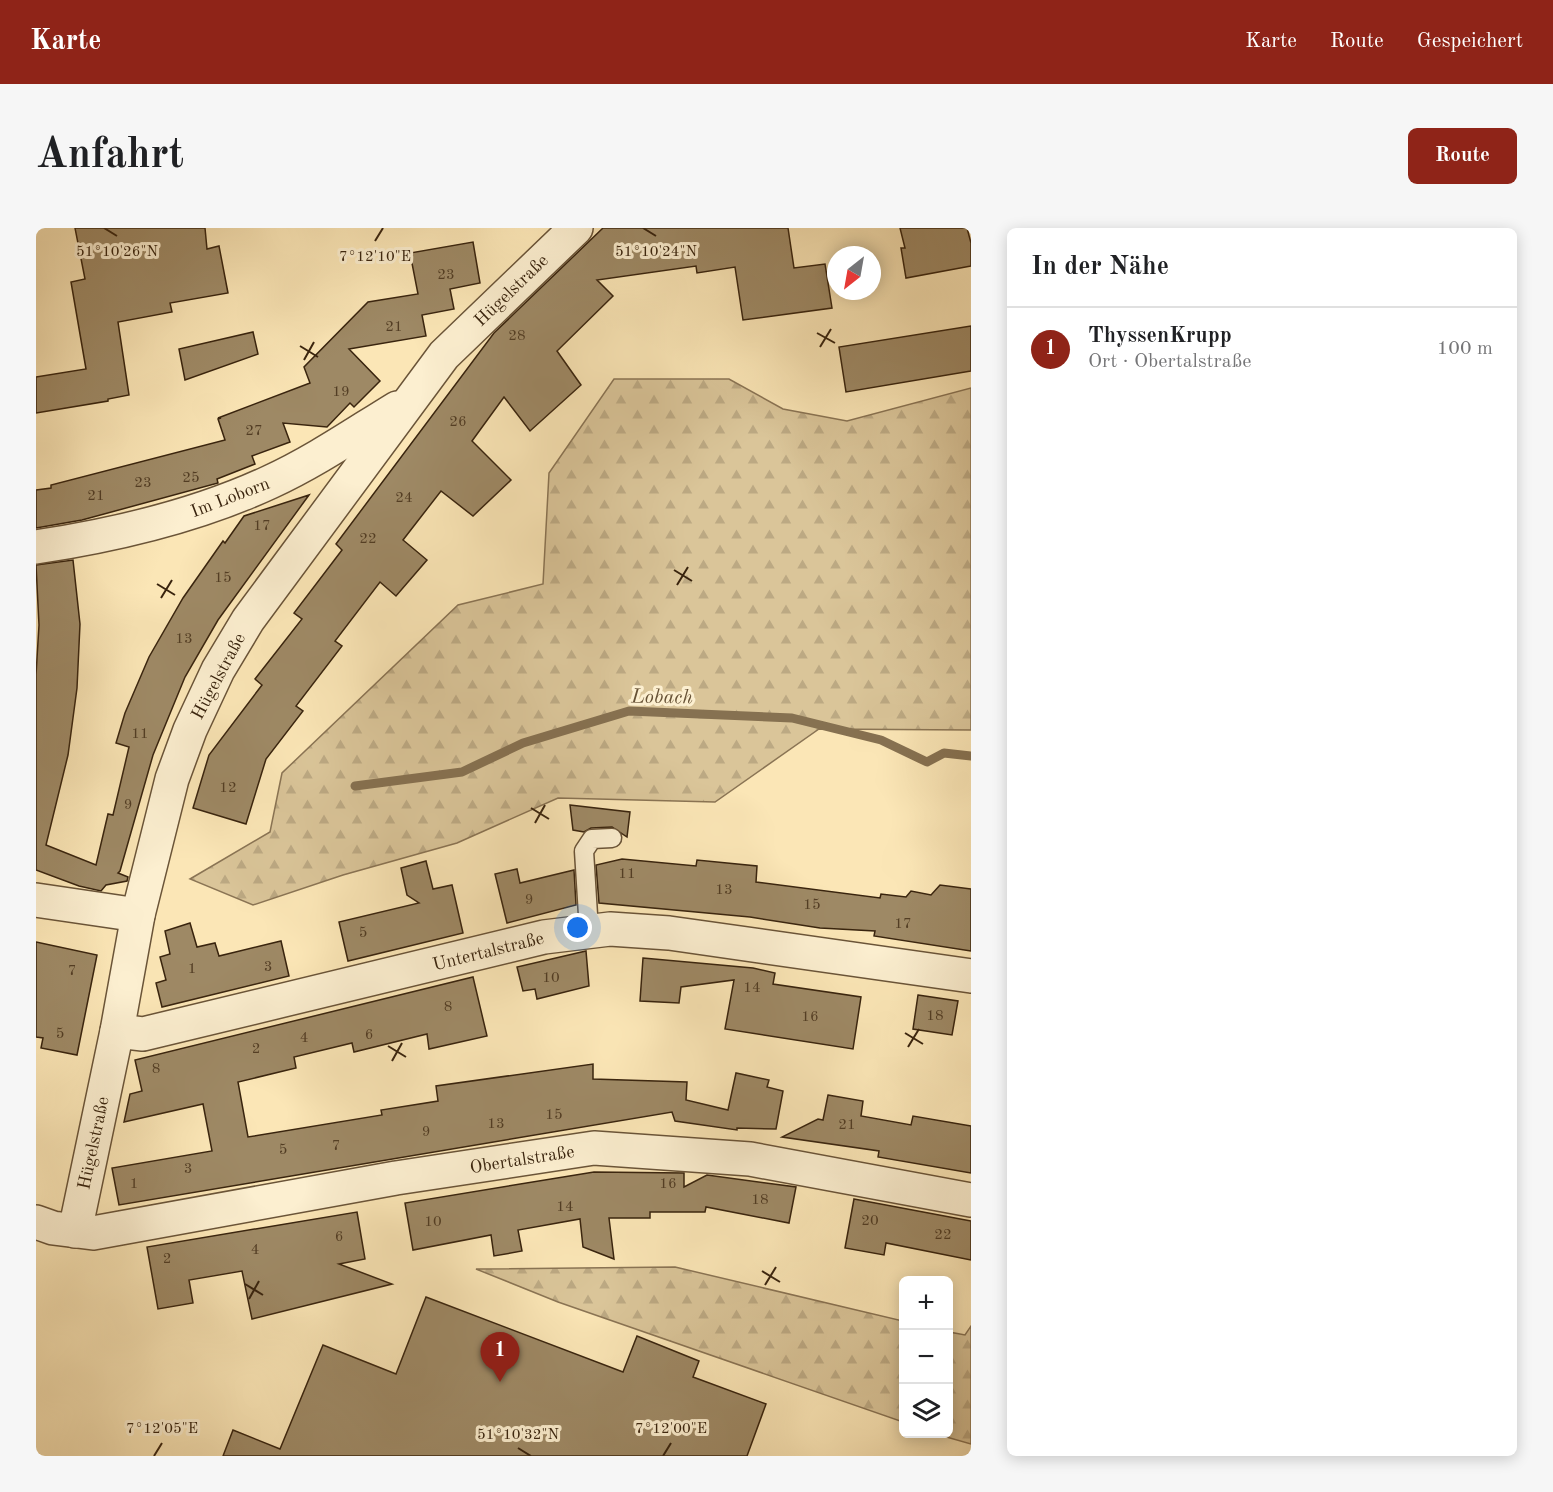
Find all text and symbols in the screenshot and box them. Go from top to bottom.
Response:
text: Karte [30,28,101,56]
text: Karte [1245,31,1297,52]
text: Route [1330,31,1384,52]
text: Gespeichert [1417,31,1523,52]
button: Route [1408,128,1517,184]
text: Anfahrt [36,135,184,177]
text: 51°10'26"N [76,245,158,260]
text: 51°10'24"N [615,245,697,260]
north arrow [827,246,881,300]
text: 7°12'10"E [339,250,411,265]
street label: Hügelstraße [471,251,552,330]
text: In der Nähe [1031,254,1169,280]
house number: 23 [437,268,455,283]
house number: 21 [385,320,403,335]
text: ThyssenKrupp [1088,325,1232,347]
house number: 28 [508,329,526,344]
text: 1 [1045,339,1056,359]
text: 100 m [1437,339,1493,359]
text: Ort · Obertalstraße [1088,352,1251,372]
house number: 19 [332,385,350,400]
house number: 26 [449,415,467,430]
house number: 27 [245,424,263,439]
house number: 25 [182,471,200,486]
street label: Im Loborn [189,475,272,521]
house number: 23 [134,476,152,491]
house number: 21 [87,489,105,504]
house number: 24 [395,491,413,506]
house number: 17 [253,519,271,534]
house number: 22 [359,532,377,547]
house number: 15 [214,571,232,586]
street label: Hügelstraße [189,630,249,723]
house number: 13 [175,632,193,647]
water label: Lobach [630,687,693,709]
house number: 11 [131,727,149,742]
house number: 12 [219,781,237,796]
house number: 9 [124,798,132,813]
house number: 11 [618,867,636,882]
house number: 13 [715,883,733,898]
house number: 9 [525,893,533,908]
house number: 15 [803,898,821,913]
your location [563,913,592,942]
house number: 17 [894,917,912,932]
house number: 5 [359,926,367,941]
street label: Untertalstraße [431,929,546,974]
house number: 3 [264,960,272,975]
house number: 1 [188,962,196,977]
house number: 7 [68,964,76,979]
house number: 10 [542,971,560,986]
house number: 14 [743,981,761,996]
house number: 8 [444,1000,452,1015]
house number: 18 [926,1009,944,1024]
house number: 16 [801,1010,819,1025]
house number: 5 [56,1027,64,1042]
house number: 6 [365,1028,373,1043]
house number: 4 [300,1031,308,1046]
house number: 2 [252,1042,260,1057]
house number: 8 [152,1062,160,1077]
street label: Hügelstraße [75,1095,113,1191]
house number: 15 [545,1108,563,1123]
house number: 13 [487,1117,505,1132]
house number: 21 [838,1118,856,1133]
house number: 9 [422,1125,430,1140]
house number: 7 [332,1139,340,1154]
house number: 5 [279,1143,287,1158]
street label: Obertalstraße [469,1143,576,1177]
house number: 3 [184,1162,192,1177]
house number: 1 [130,1177,138,1192]
house number: 16 [659,1177,677,1192]
house number: 18 [751,1193,769,1208]
house number: 14 [556,1200,574,1215]
house number: 20 [861,1214,879,1229]
house number: 10 [424,1215,442,1230]
house number: 22 [934,1228,952,1243]
house number: 6 [335,1230,343,1245]
house number: 4 [251,1243,259,1258]
house number: 2 [163,1252,171,1267]
map controls [899,1276,953,1438]
button: + [899,1276,953,1330]
button: − [899,1330,953,1384]
pin: 1 [480,1332,520,1382]
button: layers [899,1384,953,1438]
text: 7°12'05"E [126,1422,198,1437]
text: 7°12'00"E [635,1422,707,1437]
text: 51°10'32"N [477,1428,559,1443]

